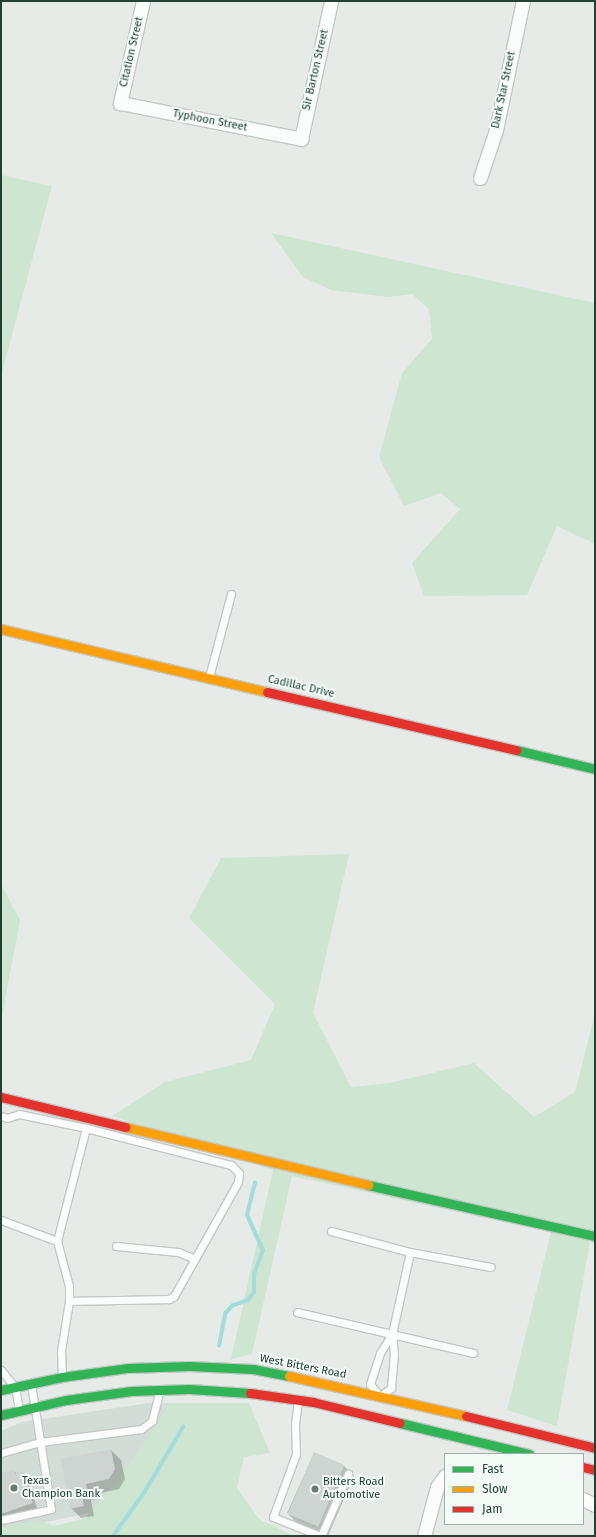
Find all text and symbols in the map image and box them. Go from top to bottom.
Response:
street label: Citation Street [117,16,147,88]
street label: Sir Barton Street [300,28,332,112]
street label: Dark Star Street [489,50,519,130]
street label: Typhoon Street [172,107,248,135]
street label: Cadillac Drive [266,673,336,701]
street label: West Bitters Road [259,1352,347,1382]
legend [444,1453,584,1525]
text: Fast [482,1462,504,1476]
place label: Texas Champion Bank [22,1475,100,1501]
place label: Bitters Road Automotive [323,1476,384,1502]
text: Slow [482,1482,508,1496]
marker: Texas Champion Bank [9,1483,19,1493]
marker: Bitters Road Automotive [310,1484,320,1494]
text: Jam [482,1502,502,1516]

